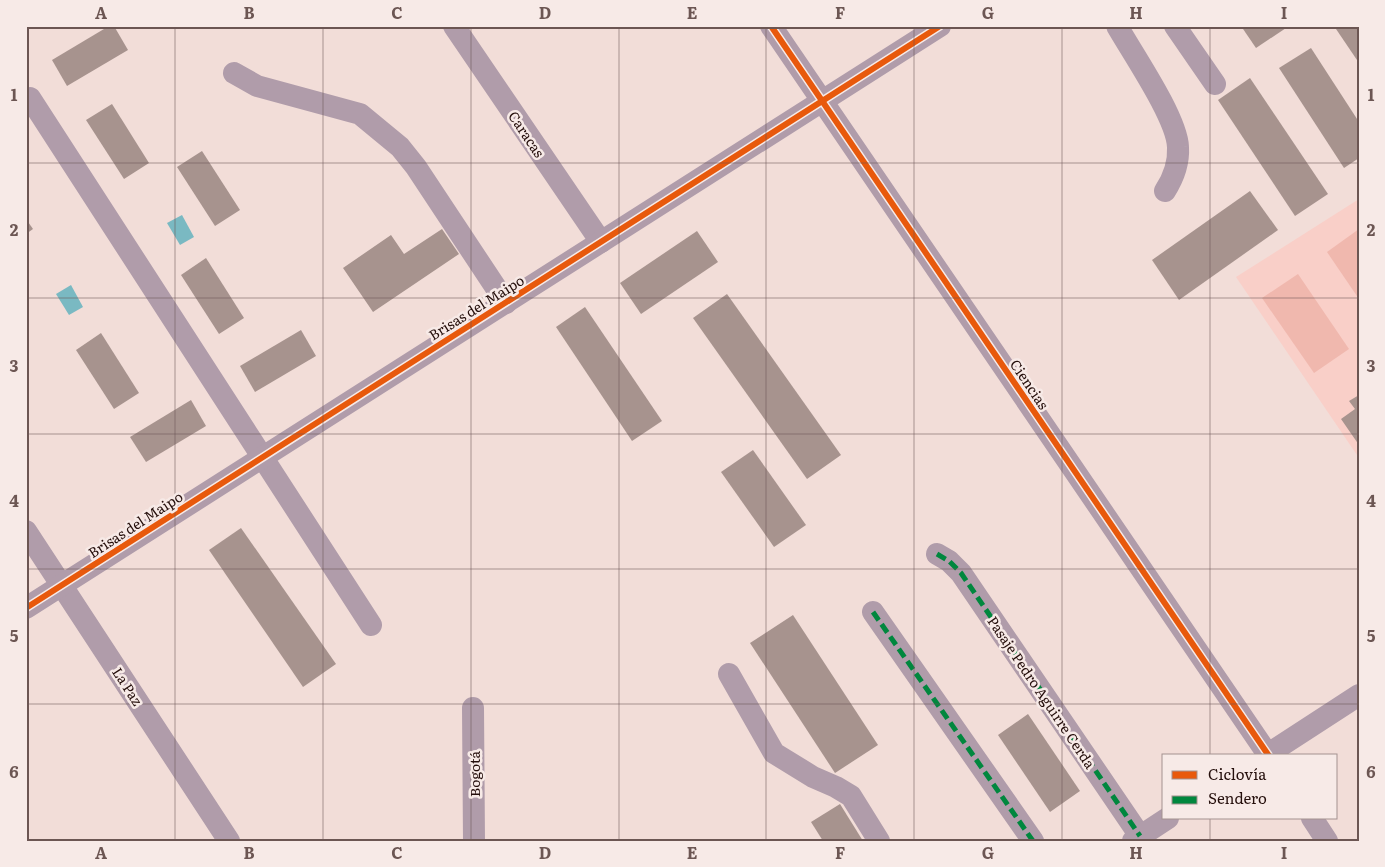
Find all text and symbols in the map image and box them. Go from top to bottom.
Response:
text: A [95,0,107,24]
text: B [243,0,255,24]
text: C [391,0,403,24]
text: D [539,0,551,24]
text: E [687,0,698,24]
text: F [835,0,845,24]
text: G [982,0,994,24]
text: H [1129,0,1143,24]
text: I [1281,0,1287,24]
text: 1 [11,82,18,106]
text: 1 [1368,82,1375,106]
street label: Caracas [504,107,550,161]
text: 2 [10,217,19,241]
text: 2 [1367,217,1376,241]
street label: Brisas del Maipo [424,270,528,344]
text: 3 [10,353,19,377]
text: 3 [1367,353,1376,377]
street label: Ciencias [1006,355,1054,413]
street label: Brisas del Maipo [84,486,186,562]
text: 4 [9,488,19,512]
text: 4 [1366,488,1376,512]
street label: Pasaje Pedro Aguirre Cerda [983,612,1101,773]
text: 5 [10,623,19,647]
text: 5 [1367,623,1376,647]
street label: La Paz [108,663,148,709]
street label: Bogotá [464,751,484,797]
legend [1162,754,1338,820]
text: 6 [9,759,19,783]
text: 6 [1366,759,1376,783]
text: Ciclovía [1208,762,1267,785]
text: Sendero [1208,786,1267,809]
text: A [95,840,107,864]
text: B [243,840,255,864]
text: C [391,840,403,864]
text: D [539,840,551,864]
text: E [687,840,698,864]
text: F [835,840,845,864]
text: G [982,840,994,864]
text: H [1129,840,1143,864]
text: I [1281,840,1287,864]

